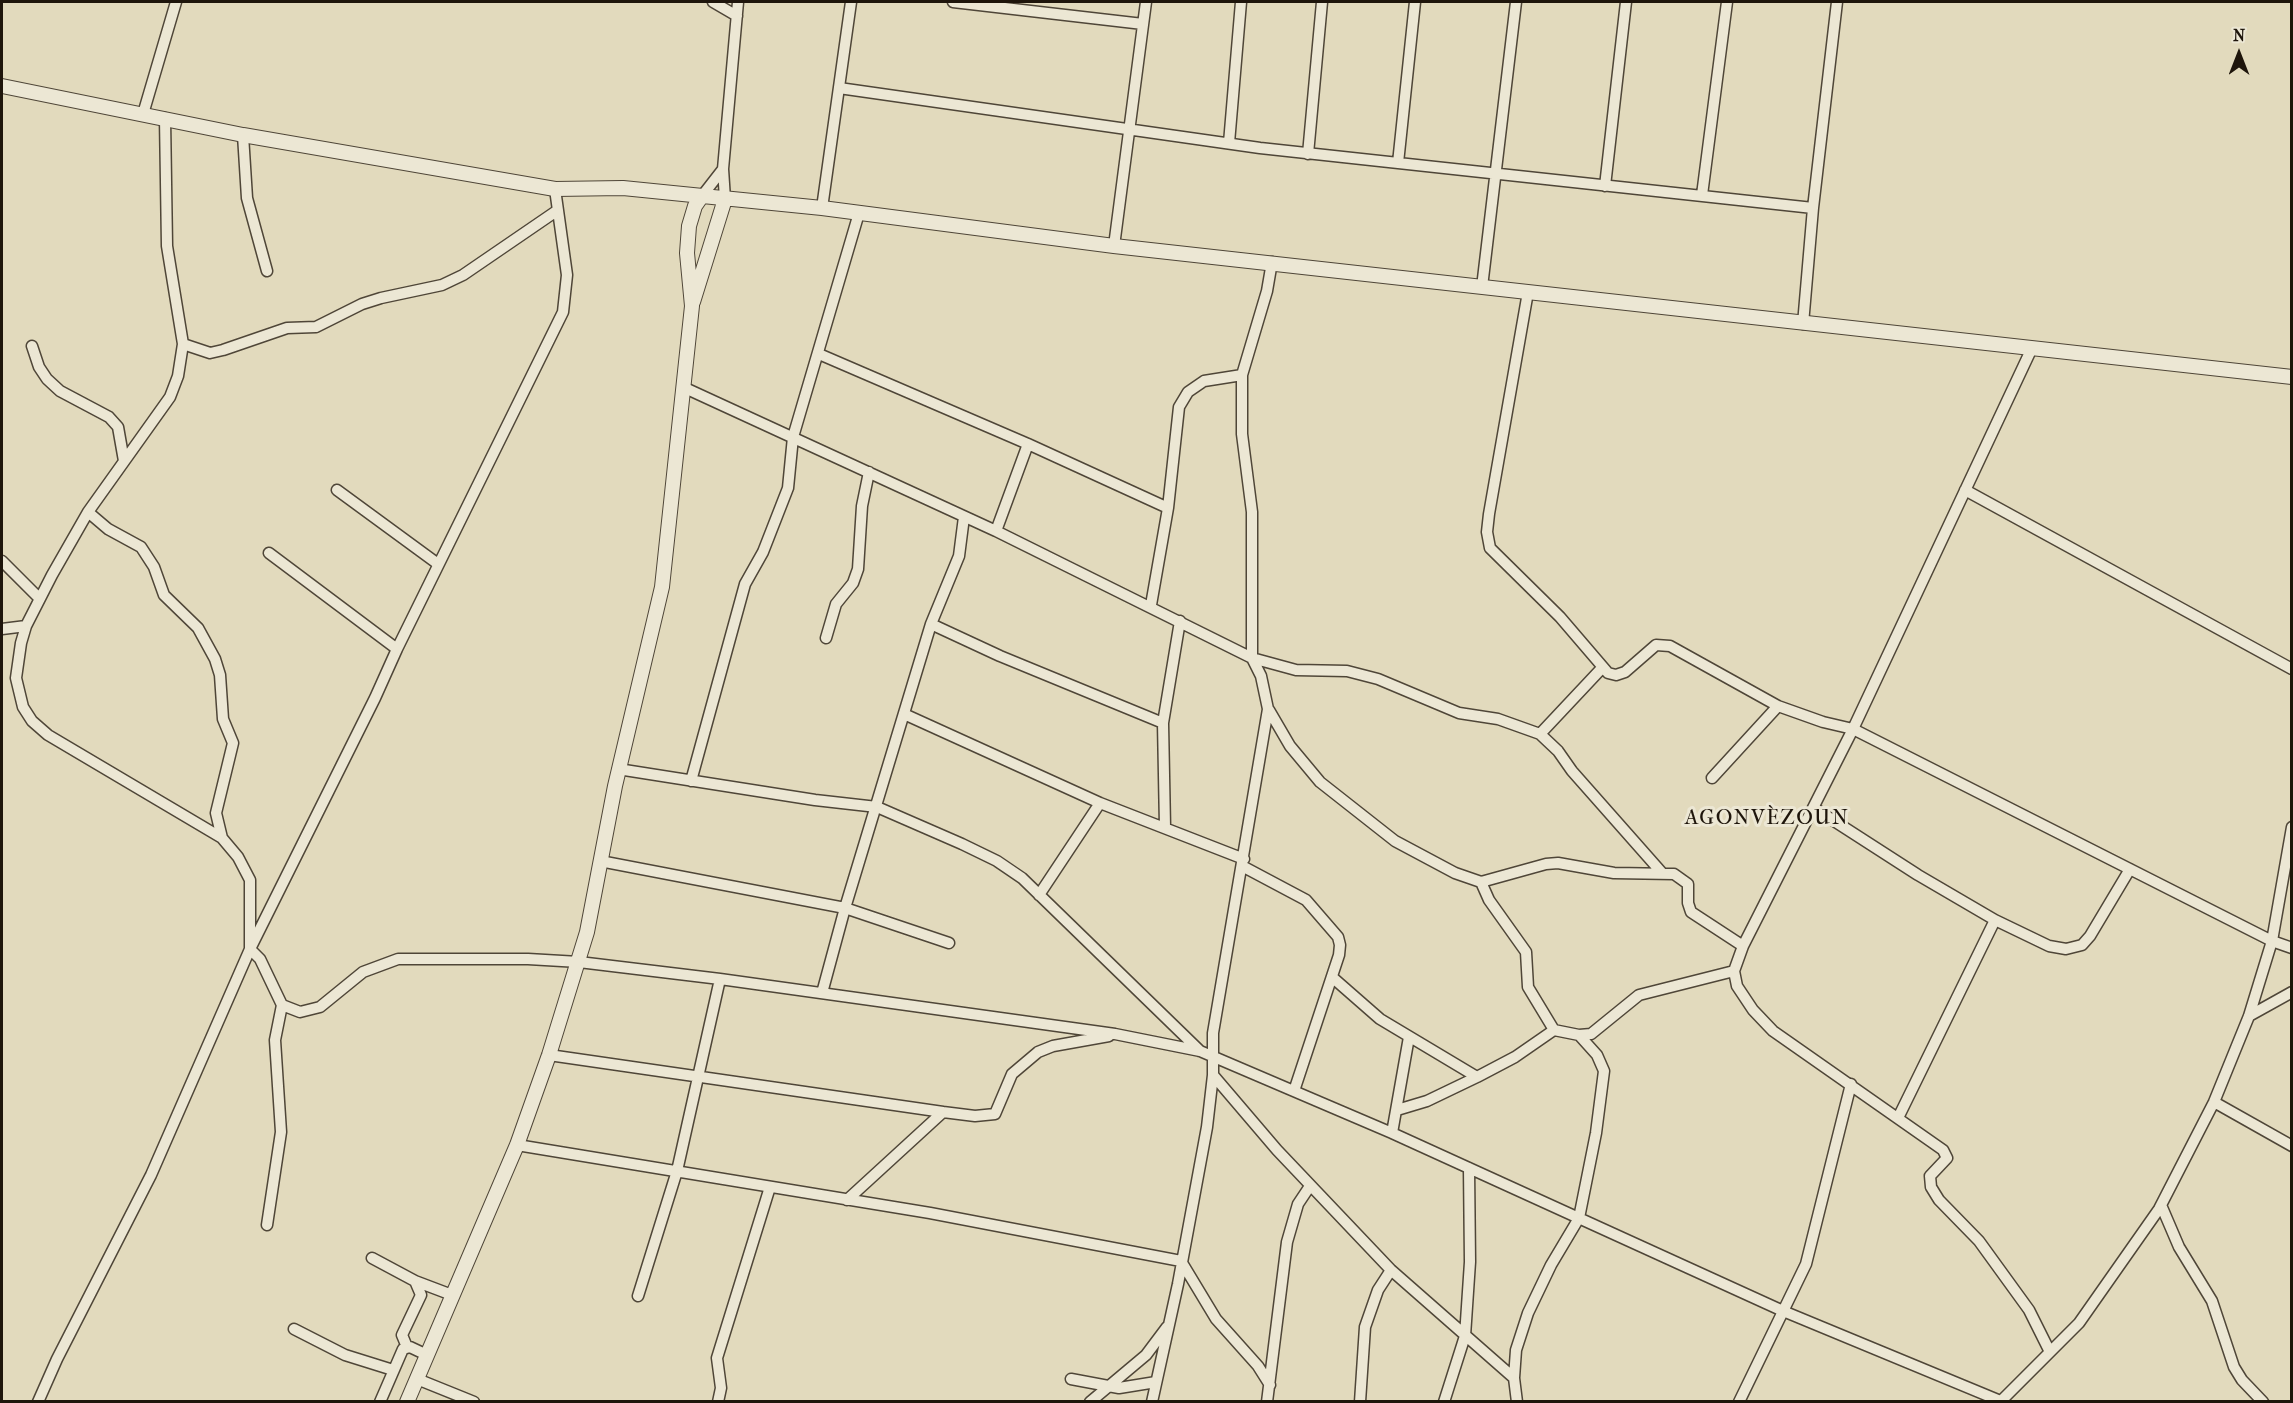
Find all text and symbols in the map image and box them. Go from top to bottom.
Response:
north arrow [2209,24,2269,84]
text: N [2233,26,2245,45]
district label: AGONVÈZOUN [1685,806,1849,832]

